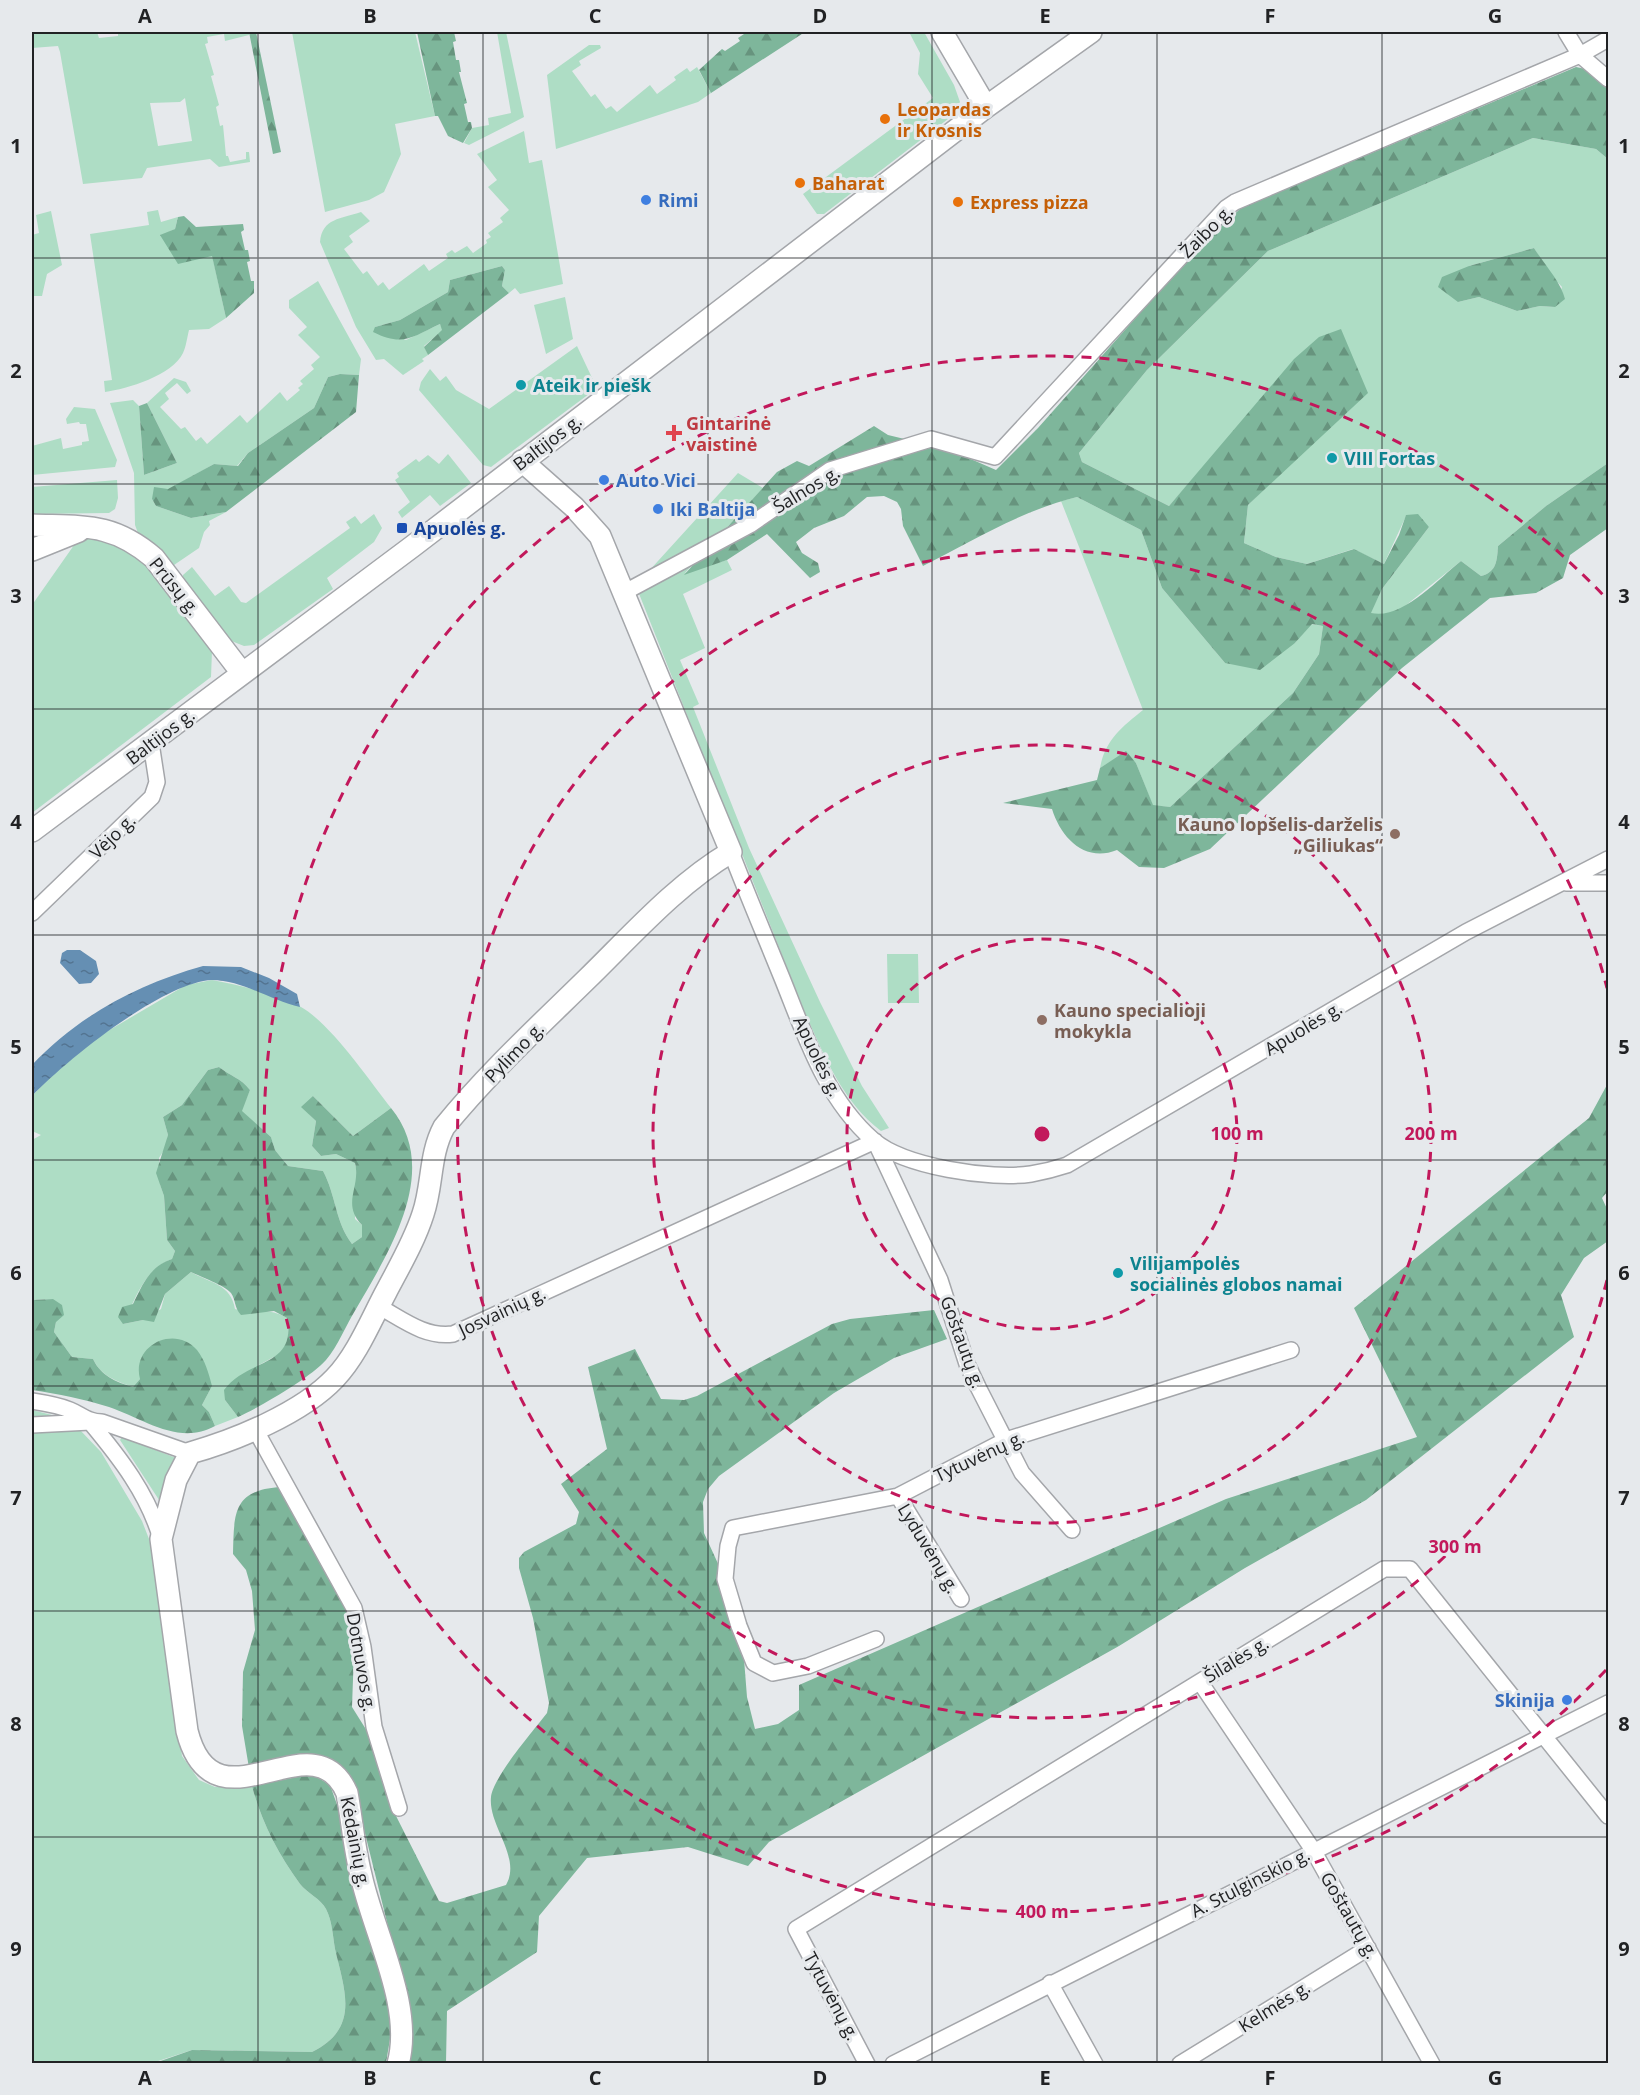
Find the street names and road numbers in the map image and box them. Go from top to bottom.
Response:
street label: Žaibo g. [1174,199,1238,263]
street label: Baltijos g. [508,408,586,476]
street label: Šalnos g. [768,460,844,518]
street label: Prūsų g. [144,552,206,620]
street label: Baltijos g. [121,702,199,770]
street label: Vėjo g. [84,808,140,864]
street label: Apuolės g. [1260,995,1346,1061]
street label: Apuolės g. [788,1012,848,1100]
street label: Pylimo g. [479,1016,549,1088]
street label: Josvainių g. [453,1280,549,1342]
street label: Goštautų g. [935,1293,991,1391]
street label: Tytuvėnų g. [930,1425,1028,1487]
street label: Lyduvėnų g. [893,1499,965,1597]
street label: Dotnuvos g. [342,1611,382,1713]
street label: Šilalės g. [1199,1630,1273,1688]
street label: Kėdainių g. [335,1794,377,1890]
street label: A. Stulginskio g. [1186,1842,1314,1922]
street label: Goštautų g. [1315,1867,1385,1963]
street label: Tytuvėnų g. [799,1948,865,2044]
street label: Kelmės g. [1234,1975,1314,2037]

